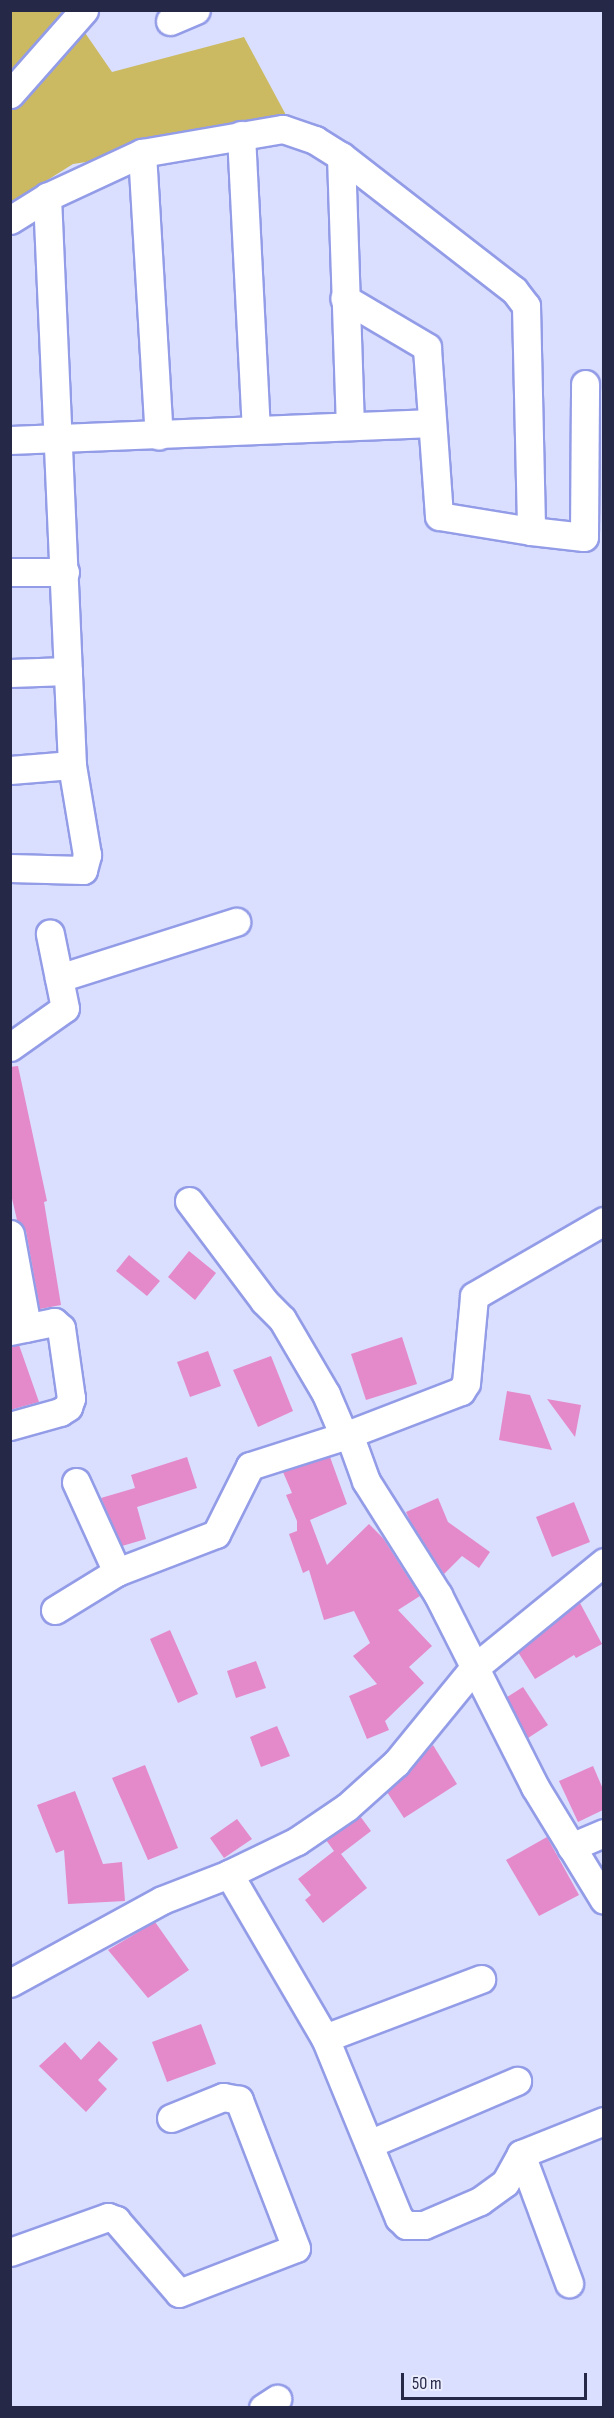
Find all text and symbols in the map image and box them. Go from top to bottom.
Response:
scale bar [404,2361,590,2399]
text: 50 m [412,2373,442,2394]

